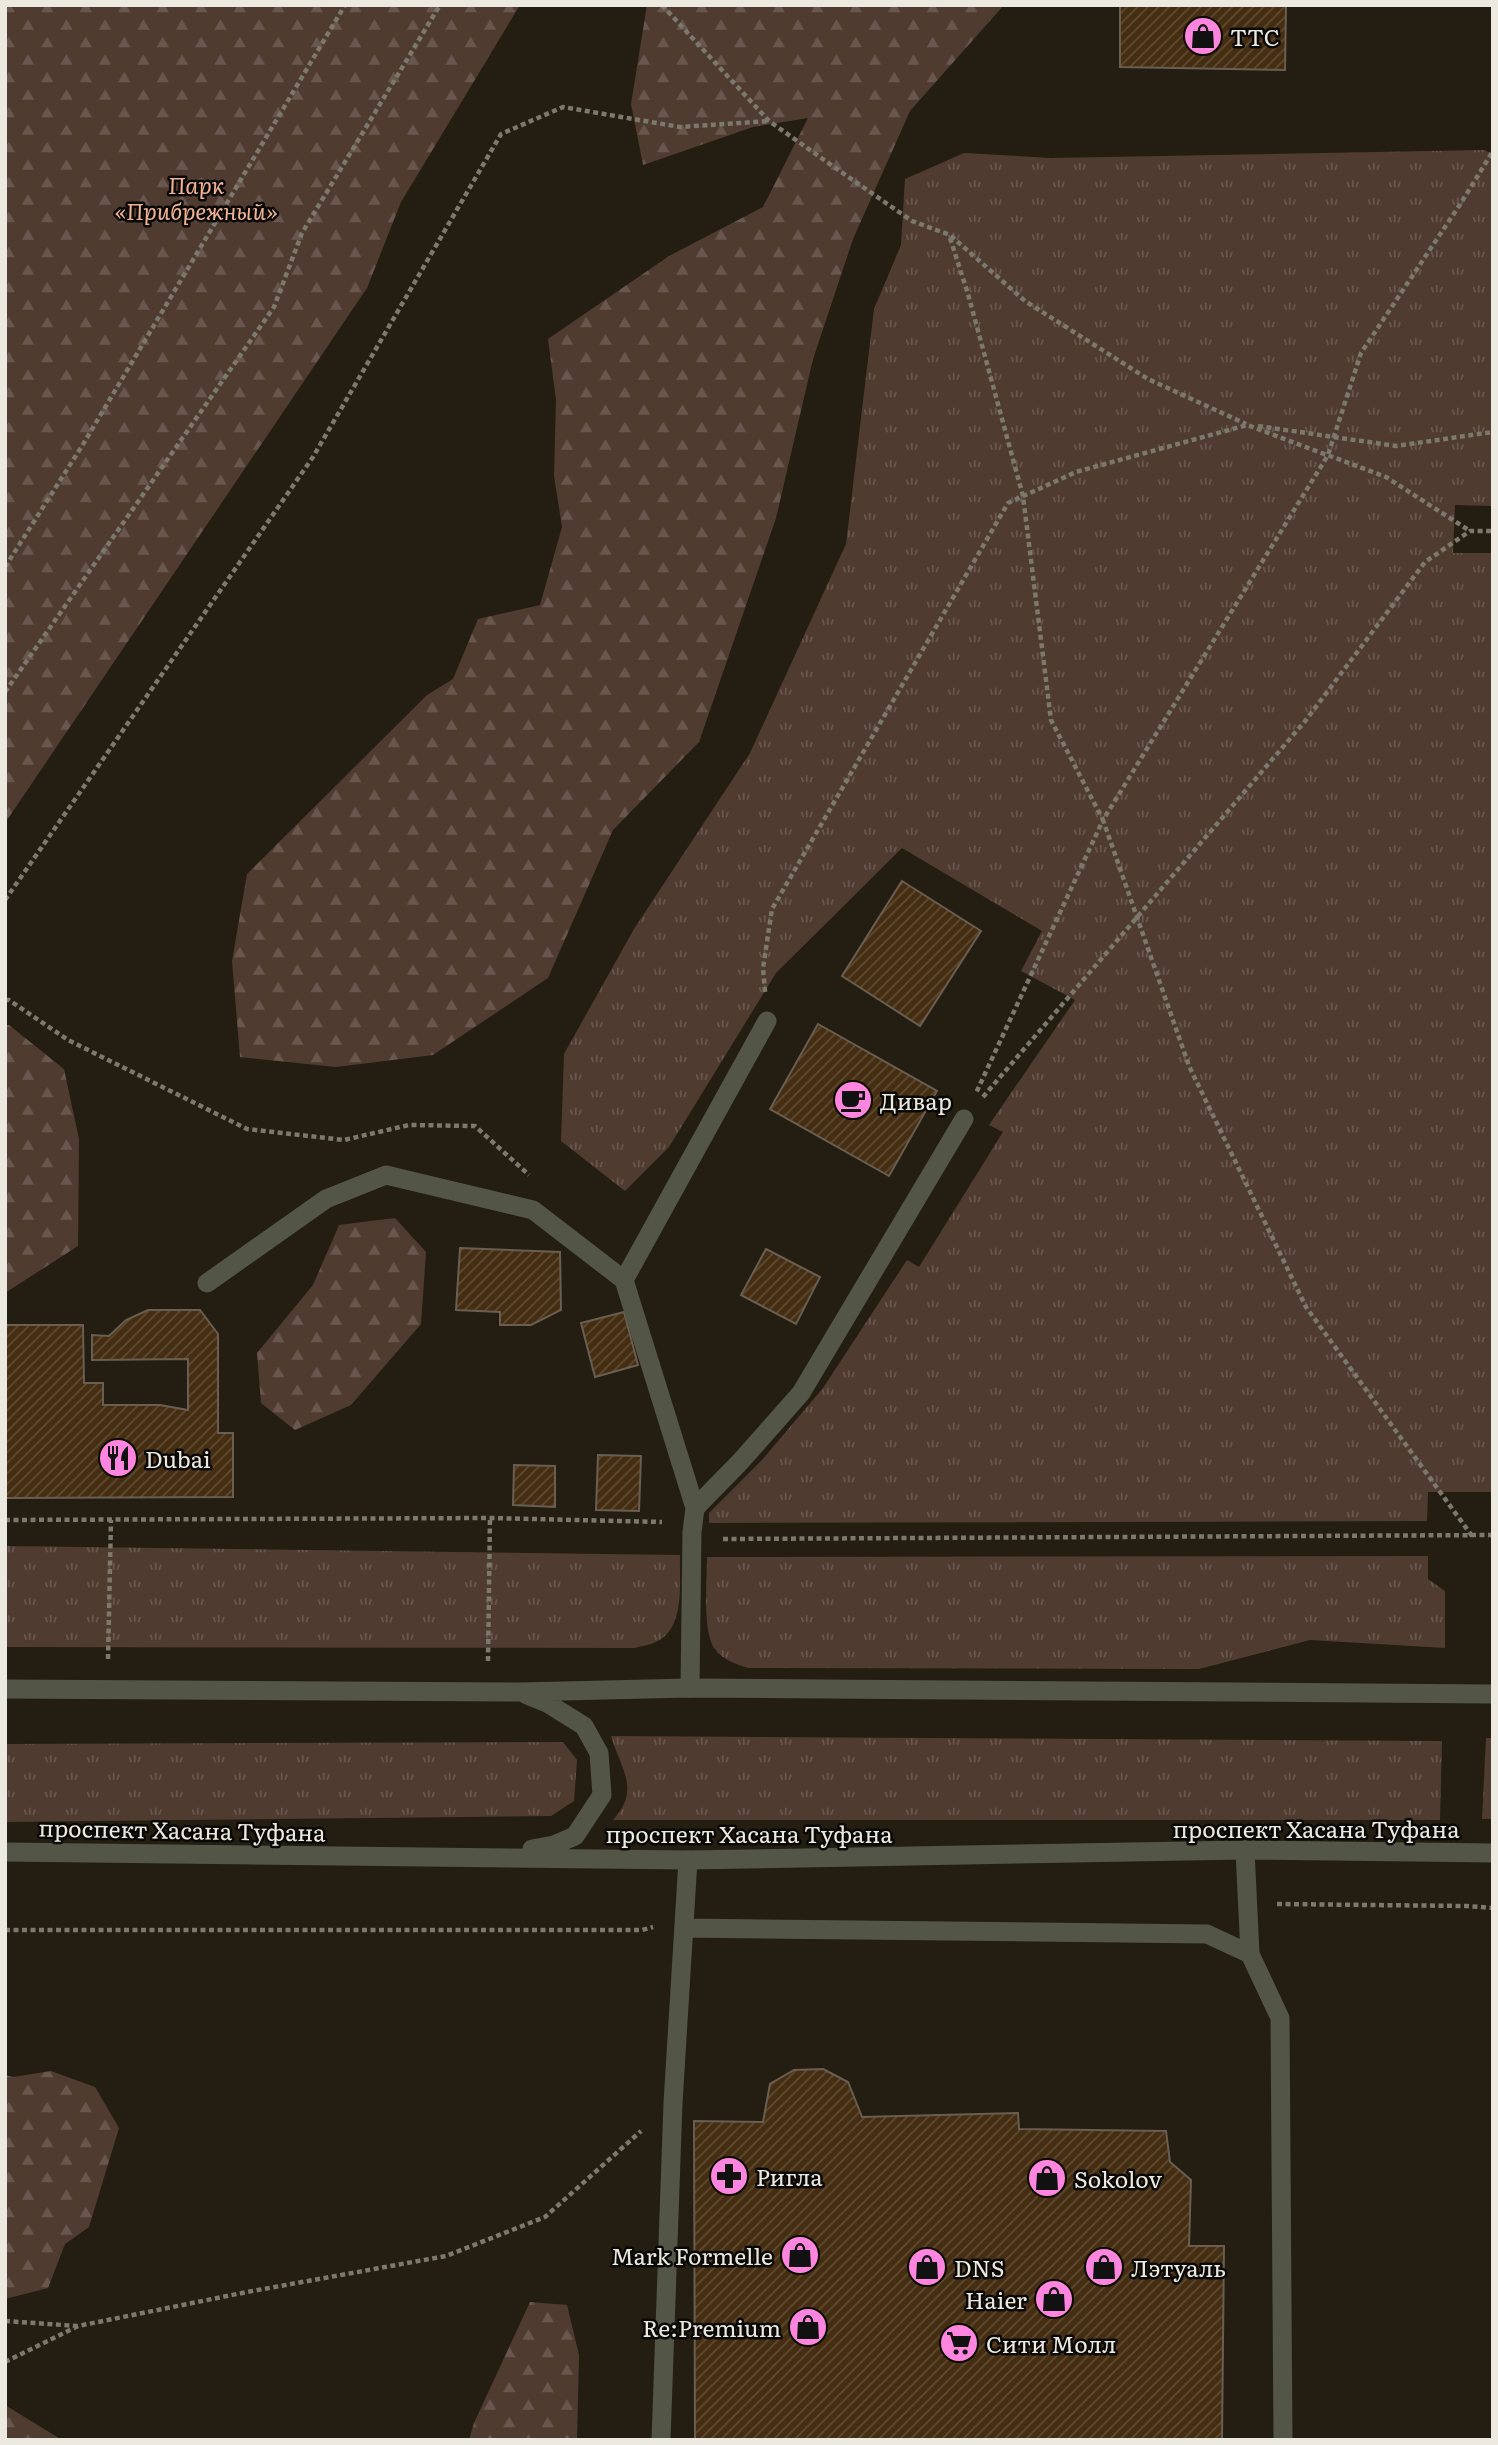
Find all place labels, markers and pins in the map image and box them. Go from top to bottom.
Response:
shop icon: ТТС [1182,15,1224,57]
place label: ТТС [1230,19,1280,53]
cafe icon: Дивар [832,1079,874,1121]
place label: Дивар [880,1083,952,1117]
restaurant icon: Dubai [97,1437,139,1479]
place label: Dubai [145,1441,211,1475]
pharmacy icon: Ригла [708,2155,750,2197]
shop icon: Sokolov [1026,2157,1068,2199]
place label: Ригла [756,2159,823,2193]
place label: Sokolov [1074,2161,1162,2195]
shop icon: Mark Formelle [779,2234,821,2276]
place label: Mark Formelle [611,2238,773,2272]
shop icon: DNS [906,2246,948,2288]
shop icon: Лэтуаль [1083,2246,1125,2288]
place label: DNS [954,2250,1005,2284]
place label: Лэтуаль [1131,2250,1226,2284]
shop icon: Haier [1033,2278,1075,2320]
place label: Haier [965,2282,1027,2316]
shop icon: Re:Premium [787,2306,829,2348]
place label: Re:Premium [642,2310,781,2344]
supermarket icon: Сити Молл [938,2322,980,2364]
place label: Сити Молл [986,2326,1116,2360]

